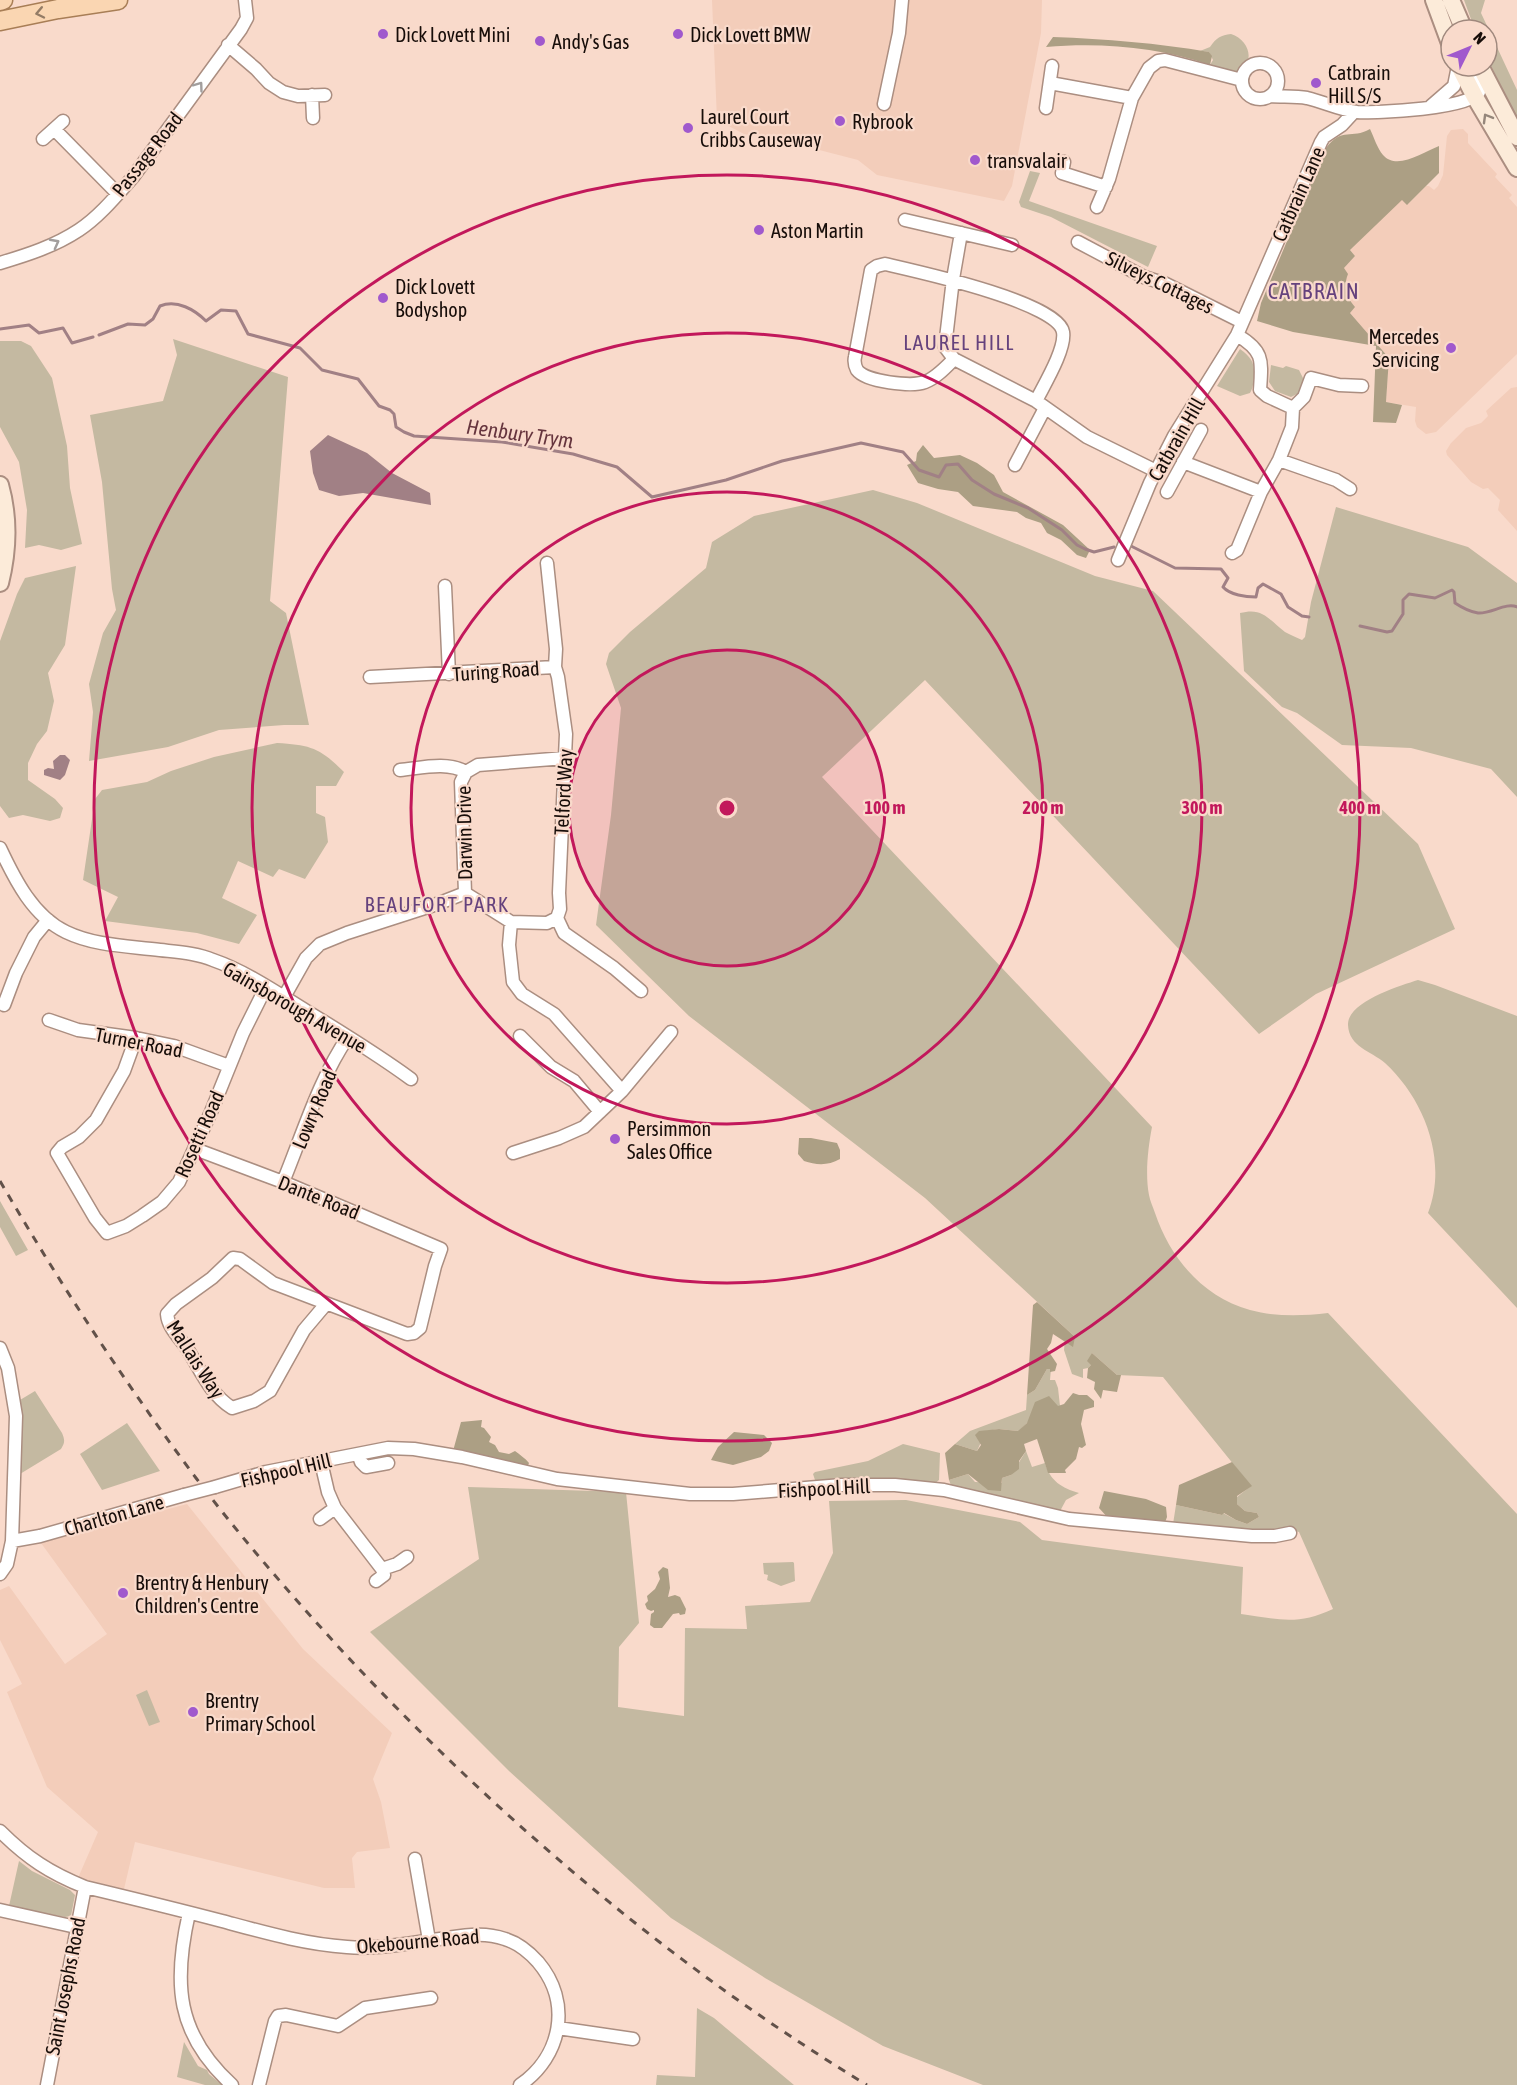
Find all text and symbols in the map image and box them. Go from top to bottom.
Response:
one-way arrow [35,6,45,19]
north arrow [1439,18,1499,78]
place label: Dick Lovett Mini [395,23,510,46]
place label: Dick Lovett BMW [690,23,811,46]
marker: Dick Lovett Mini [376,27,390,41]
marker: Dick Lovett BMW [671,27,685,41]
text: N [1470,28,1490,47]
place label: Andy's Gas [552,30,629,53]
marker: Andy's Gas [533,34,547,48]
place label: Catbrain Hill S/S [1328,61,1391,107]
marker: Catbrain Hill S/S [1309,76,1323,90]
one-way arrow [192,81,203,92]
place label: Laurel Court Cribbs Causeway [700,105,821,151]
street label: Passage Road [107,107,187,201]
place label: Rybrook [852,110,913,133]
marker: Rybrook [833,114,847,128]
one-way arrow [1483,114,1494,124]
marker: Laurel Court Cribbs Causeway [681,121,695,135]
street label: Catbrain Lane [1267,143,1329,245]
place label: transvalair [987,149,1068,172]
marker: transvalair [968,153,982,167]
place label: Aston Martin [771,219,864,242]
marker: Aston Martin [752,223,766,237]
one-way arrow [48,239,59,250]
street label: Silveys Cottages [1103,246,1217,318]
place label: Dick Lovett Bodyshop [395,275,476,321]
district label: CATBRAIN [1268,278,1360,304]
marker: Dick Lovett Bodyshop [376,291,390,305]
place label: Mercedes Servicing [1369,325,1439,371]
district label: LAUREL HILL [903,330,1015,354]
marker: Mercedes Servicing [1444,341,1458,355]
street label: Catbrain Hill [1143,393,1209,485]
water label: Henbury Trym [465,414,575,452]
street label: Turing Road [452,656,540,686]
street label: Telford Way [549,748,577,836]
street label: Darwin Drive [452,786,476,880]
text: 100 m [865,797,905,818]
text: 200 m [1023,797,1063,818]
text: 300 m [1182,797,1222,818]
text: 400 m [1339,797,1380,818]
centre of rings [717,798,737,818]
district label: BEAUFORT PARK [365,892,509,916]
street label: Gainsborough Avenue [219,957,371,1057]
street label: Turner Road [93,1022,185,1062]
street label: Lowry Road [287,1066,341,1152]
street label: Rosetti Road [170,1087,228,1181]
place label: Persimmon Sales Office [627,1117,712,1163]
marker: Persimmon Sales Office [608,1132,622,1146]
street label: Dante Road [275,1170,363,1224]
street label: Mallais Way [162,1316,230,1402]
street label: Fishpool Hill [238,1448,334,1492]
street label: Fishpool Hill [777,1474,872,1502]
street label: Charlton Lane [62,1490,166,1540]
place label: Brentry & Henbury Children's Centre [135,1571,269,1617]
marker: Brentry & Henbury Children's Centre [116,1586,130,1600]
place label: Brentry Primary School [205,1689,316,1735]
marker: Brentry Primary School [186,1705,200,1719]
street label: Saint Josephs Road [40,1915,90,2057]
street label: Okebourne Road [356,1924,480,1958]

